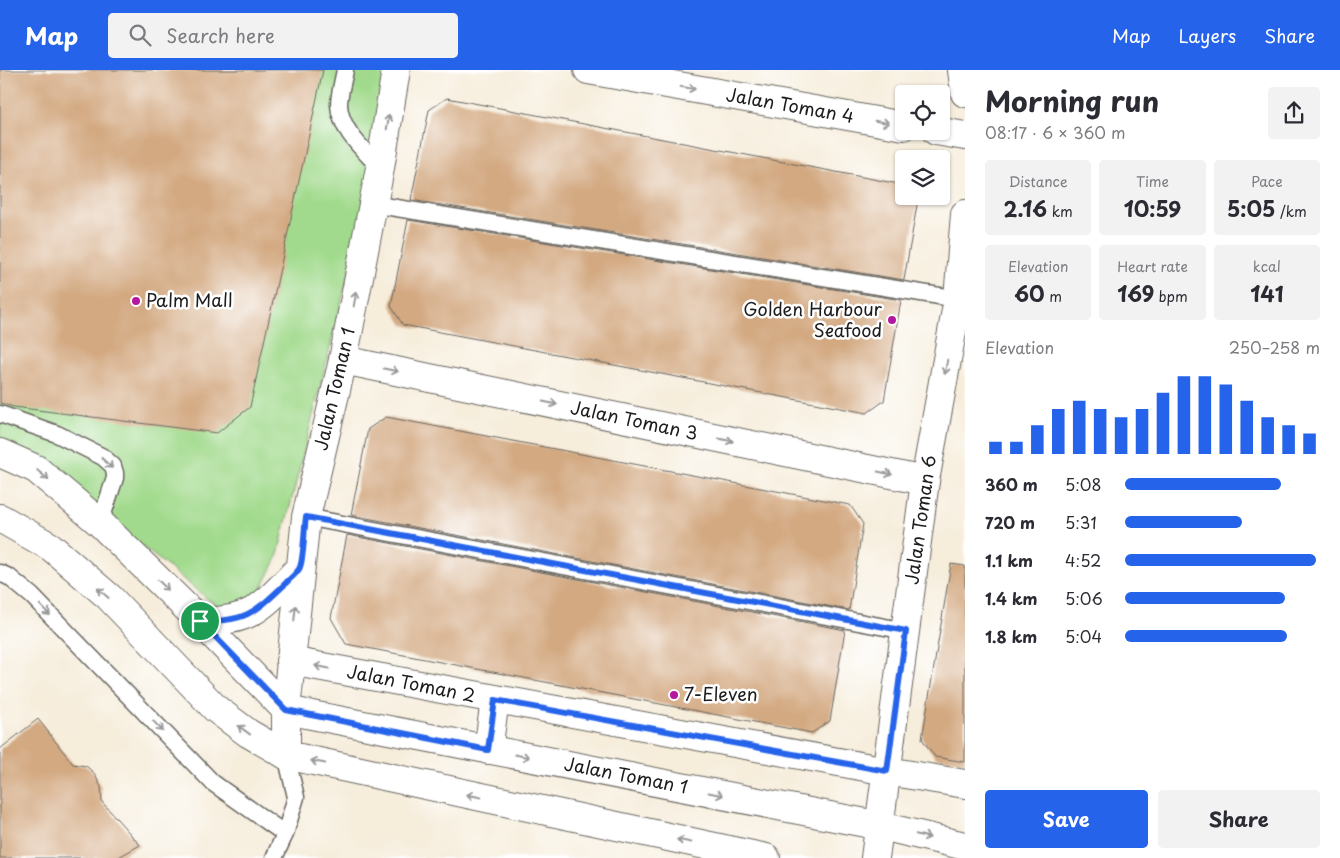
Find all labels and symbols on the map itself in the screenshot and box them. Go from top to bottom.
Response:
street label: Jalan Toman 4 [724,80,856,129]
one-way arrow [679,83,695,93]
one-way arrow [383,114,393,130]
one-way arrow [874,117,890,127]
place label: Palm Mall [146,286,233,313]
one-way arrow [350,291,360,307]
marker: Palm Mall [130,295,142,307]
place label: Golden Harbour Seafood [743,295,883,343]
marker: Golden Harbour Seafood [886,314,898,326]
street label: Jalan Toman 1 [306,324,361,453]
one-way arrow [941,358,950,374]
one-way arrow [383,366,399,375]
street label: Jalan Toman 3 [568,393,700,446]
one-way arrow [542,399,558,408]
one-way arrow [718,436,734,445]
street label: Jalan Toman 6 [897,453,942,586]
one-way arrow [101,457,114,468]
one-way arrow [877,469,893,478]
one-way arrow [36,470,49,481]
one-way arrow [157,579,169,591]
one-way arrow [97,587,110,598]
pin [179,600,221,642]
one-way arrow [39,603,51,616]
one-way arrow [290,605,300,621]
street label: Jalan Toman 2 [345,657,478,708]
one-way arrow [315,662,331,672]
place label: 7-Eleven [684,680,758,707]
marker: 7-Eleven [668,689,680,701]
one-way arrow [152,720,164,733]
one-way arrow [237,725,251,735]
street label: Jalan Toman 1 [562,749,691,800]
one-way arrow [514,752,530,762]
one-way arrow [311,757,327,767]
one-way arrow [708,790,724,800]
one-way arrow [466,791,482,800]
one-way arrow [914,832,930,841]
one-way arrow [677,835,693,845]

